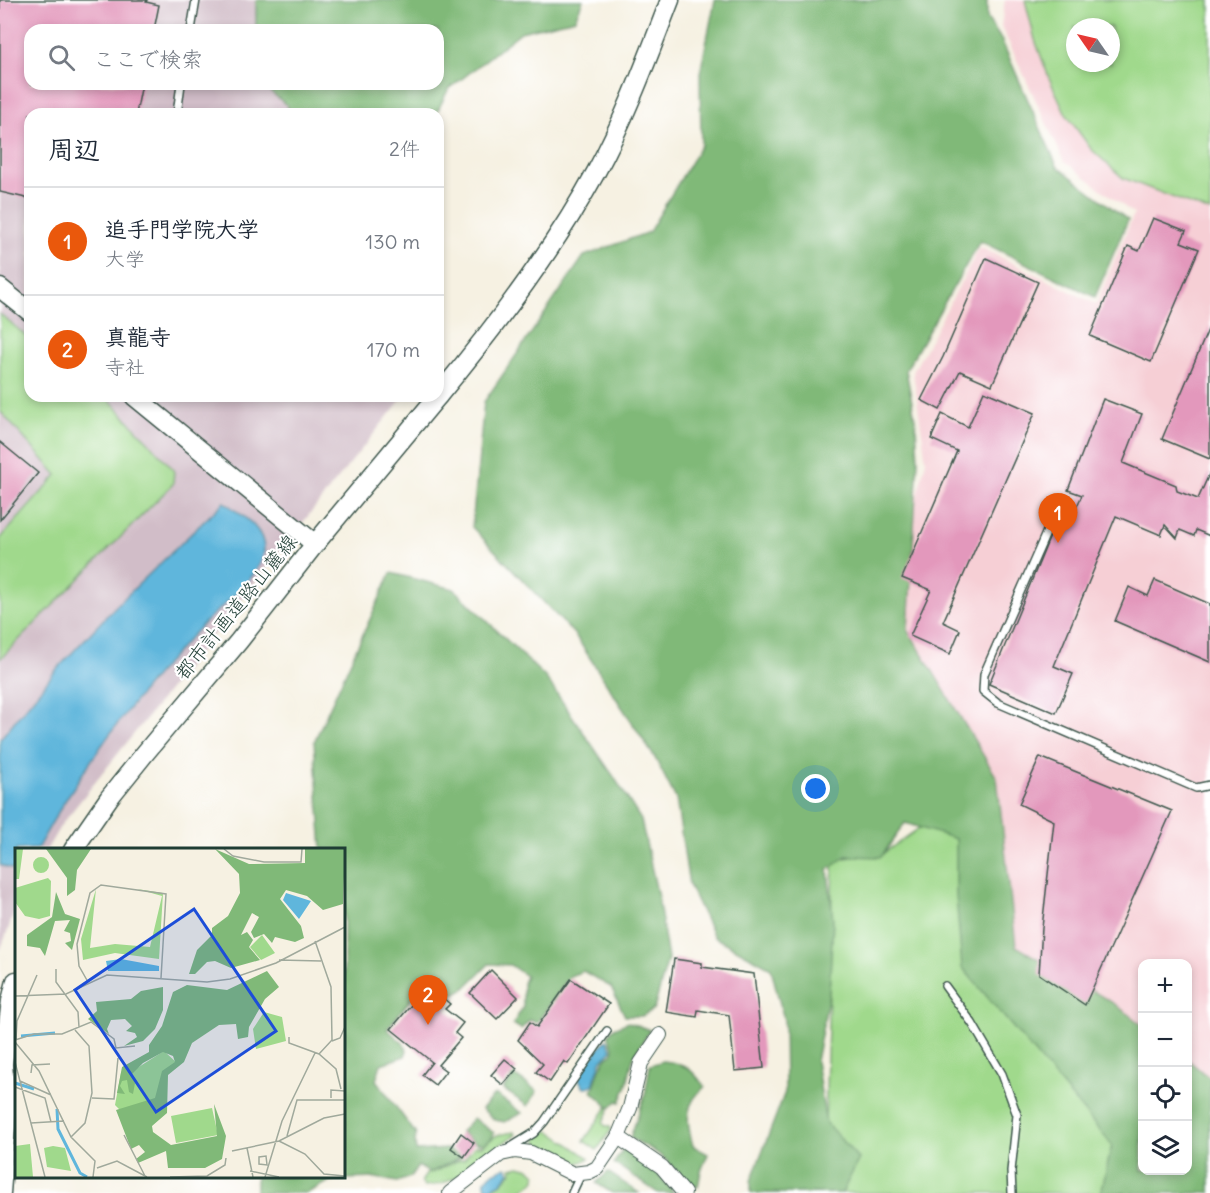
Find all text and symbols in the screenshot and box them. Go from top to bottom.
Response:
north arrow [1066,18,1120,72]
search box [24,24,444,90]
icon: search [45,41,78,74]
text: ここで検索 [93,45,203,73]
text: 周辺 [48,133,100,166]
text: 2件 [389,136,420,161]
text: 追手門学院大学 [105,215,259,243]
text: 1 [64,229,71,254]
text: 130 m [365,229,420,254]
text: 大学 [105,246,145,271]
text: 真龍寺 [105,323,171,351]
text: 2 [62,337,73,362]
text: 170 m [367,337,420,362]
text: 寺社 [105,354,145,379]
pin: 1 [1038,494,1078,543]
street label: 都市計画道路山麓線 [169,529,302,684]
your location [801,774,830,803]
inset map [15,848,345,1178]
map controls [1138,959,1192,1175]
button: + [1138,959,1192,1013]
pin: 2 [408,976,448,1025]
button: − [1138,1013,1192,1067]
button: locate [1138,1067,1192,1121]
button: layers [1138,1121,1192,1175]

